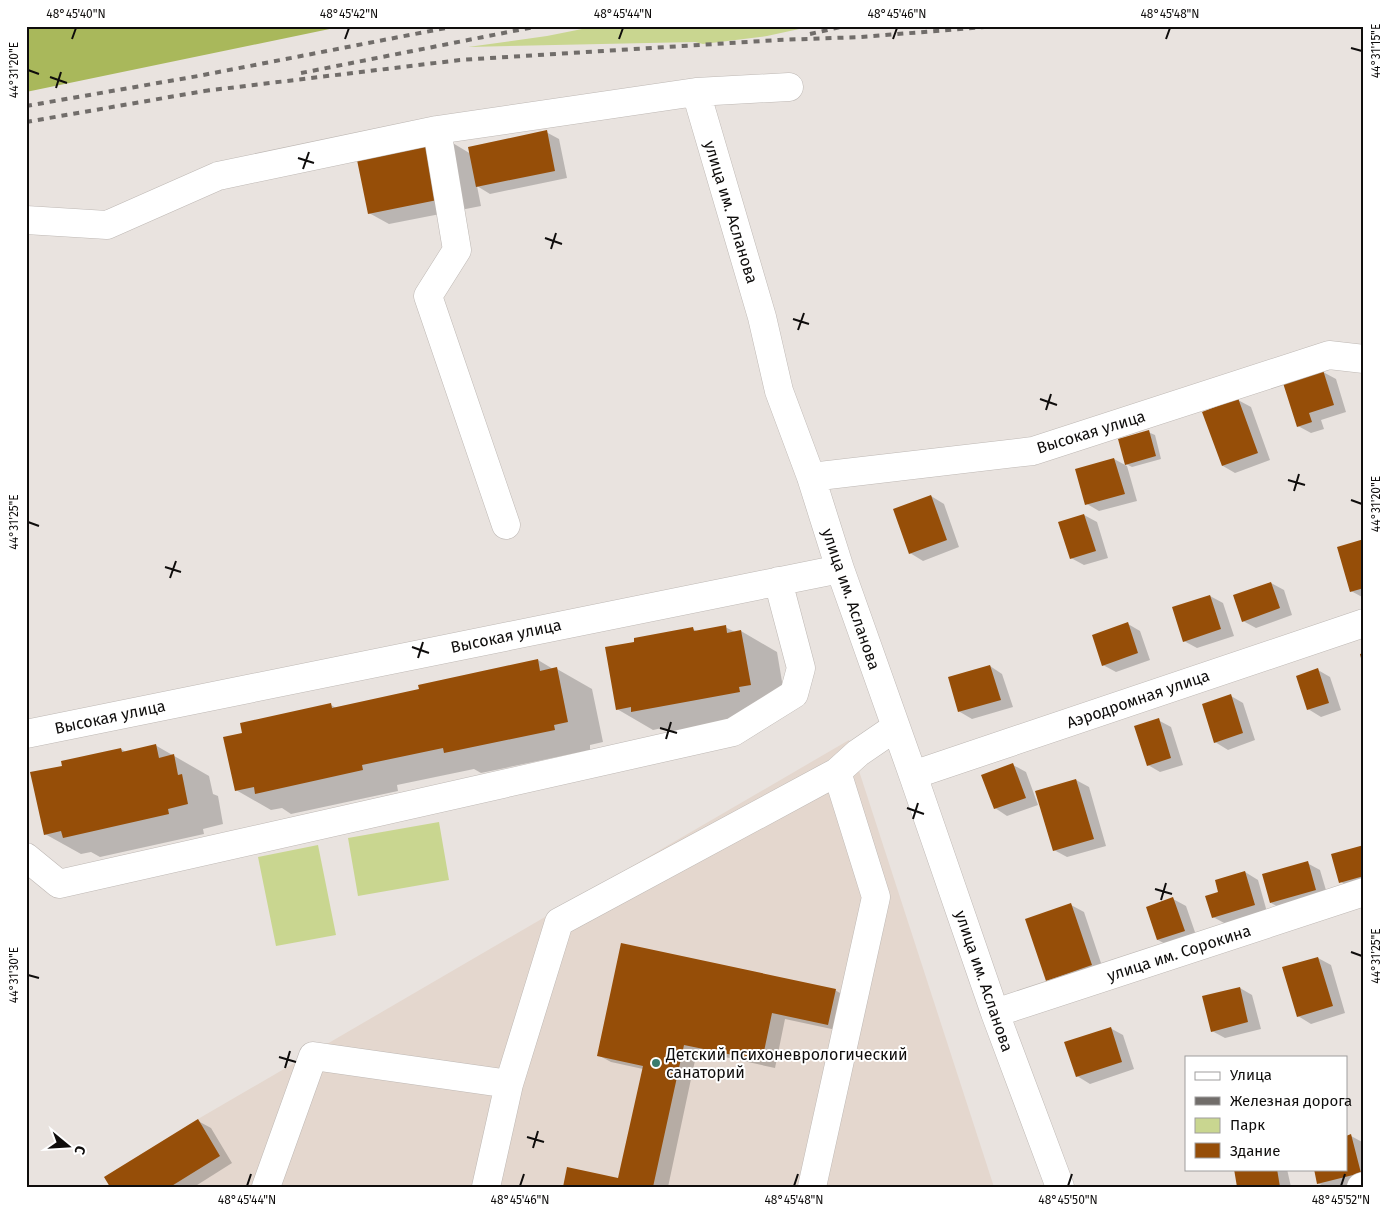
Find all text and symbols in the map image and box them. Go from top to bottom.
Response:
text: 48°45'40"N [46,7,106,21]
text: 48°45'42"N [320,7,378,21]
text: 48°45'44"N [594,7,652,21]
text: 48°45'46"N [868,7,926,21]
text: 48°45'48"N [1140,7,1200,21]
text: 44°31'15"E [1369,24,1383,78]
text: 44°31'20"E [7,42,21,98]
street label: улица им. Асланова [700,138,762,286]
street label: Высокая улица [1034,406,1148,458]
text: 44°31'20"E [1369,476,1383,532]
text: 44°31'25"E [7,494,21,550]
street label: улица им. Асланова [818,526,884,672]
street label: Высокая улица [449,615,563,657]
street label: Аэродромная улица [1064,666,1212,732]
street label: Высокая улица [53,696,167,738]
street label: улица им. Асланова [951,908,1017,1054]
street label: улица им. Сорокина [1105,921,1253,985]
text: 44°31'25"E [1369,928,1383,984]
text: 44°31'30"E [7,947,21,1003]
place label: Детский психоневрологический санаторий [665,1045,908,1082]
legend [1185,1056,1348,1170]
marker: Детский психоневрологический санаторий [650,1057,662,1069]
text: Улица [1230,1066,1272,1084]
text: Железная дорога [1230,1092,1352,1110]
text: Парк [1230,1116,1265,1134]
north arrow [42,1120,92,1170]
text: Здание [1230,1142,1280,1160]
text: С [71,1143,89,1156]
text: 48°45'44"N [218,1193,276,1207]
text: 48°45'46"N [491,1193,549,1207]
text: 48°45'48"N [764,1193,824,1207]
text: 48°45'50"N [1038,1193,1098,1207]
text: 48°45'52"N [1312,1193,1370,1207]

